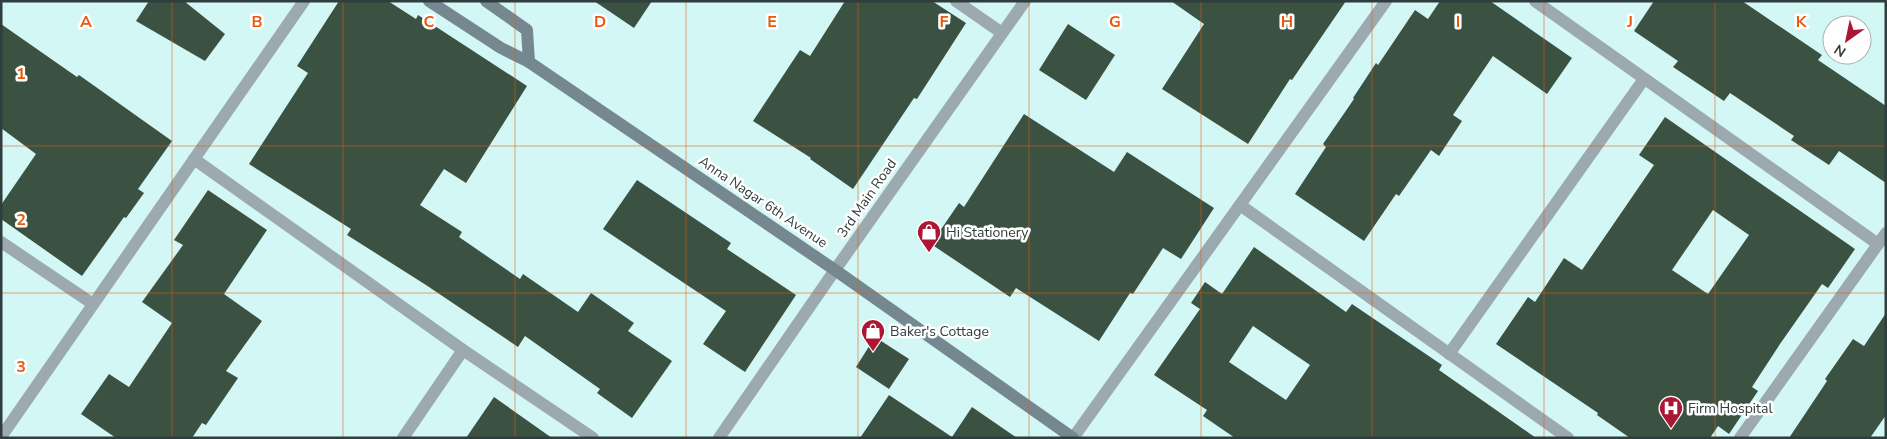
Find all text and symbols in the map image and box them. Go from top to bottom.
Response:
text: A [80,11,92,33]
text: B [251,11,263,33]
text: C [424,11,435,33]
text: D [594,11,606,33]
text: E [767,11,777,33]
text: F [940,11,949,33]
text: G [1109,11,1121,33]
text: H [1281,11,1293,33]
text: I [1456,11,1460,33]
text: J [1626,11,1633,33]
text: K [1796,11,1808,33]
north arrow [1822,15,1872,65]
text: N [1831,40,1850,61]
text: 1 [16,63,26,85]
street label: Anna Nagar 6th Avenue [695,152,831,252]
street label: 3rd Main Road [833,155,901,241]
text: 2 [16,209,26,231]
shop icon: Hi Stationery [916,219,942,253]
place label: Hi Stationery [946,223,1029,242]
shop icon: Baker's Cottage [860,318,886,352]
place label: Baker's Cottage [890,322,989,341]
text: 3 [16,356,26,378]
hospital icon: Firm Hospital [1658,395,1684,429]
place label: Firm Hospital [1688,399,1773,418]

